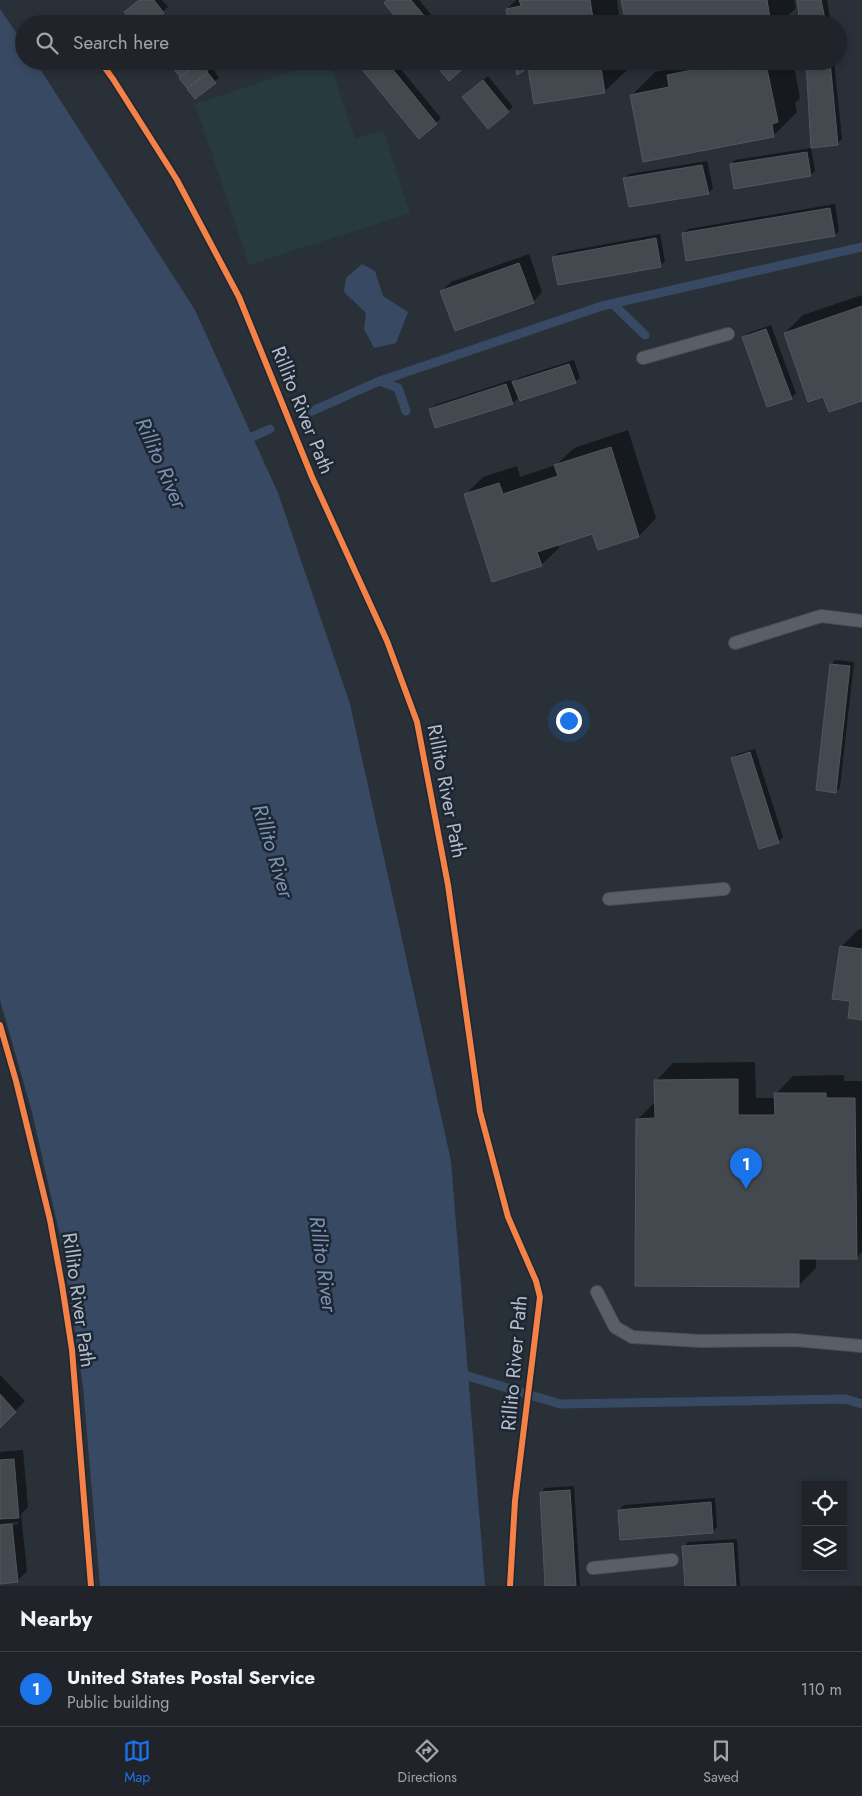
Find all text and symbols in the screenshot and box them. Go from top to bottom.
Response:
search box [15,15,847,70]
icon: search [33,29,61,57]
text: Search here [73,29,169,56]
street label: Rillito River Path [264,342,341,479]
water label: Rillito River [128,413,195,514]
your location [556,708,582,734]
street label: Rillito River Path [419,722,474,861]
water label: Rillito River [245,800,302,903]
pin: 1 [730,1148,762,1189]
water label: Rillito River [301,1214,345,1315]
street label: Rillito River Path [55,1231,102,1369]
street label: Rillito River Path [494,1294,535,1432]
map controls [802,1481,847,1571]
button: locate [802,1481,847,1526]
button: layers [802,1526,847,1571]
text: Nearby [20,1604,92,1634]
text: United States Postal Service [67,1664,315,1691]
text: 1 [32,1678,40,1701]
text: 110 m [801,1678,842,1701]
text: Public building [67,1691,169,1714]
tab: Map [123,1737,151,1787]
tab: Directions [398,1737,457,1787]
tab: Saved [703,1737,739,1787]

